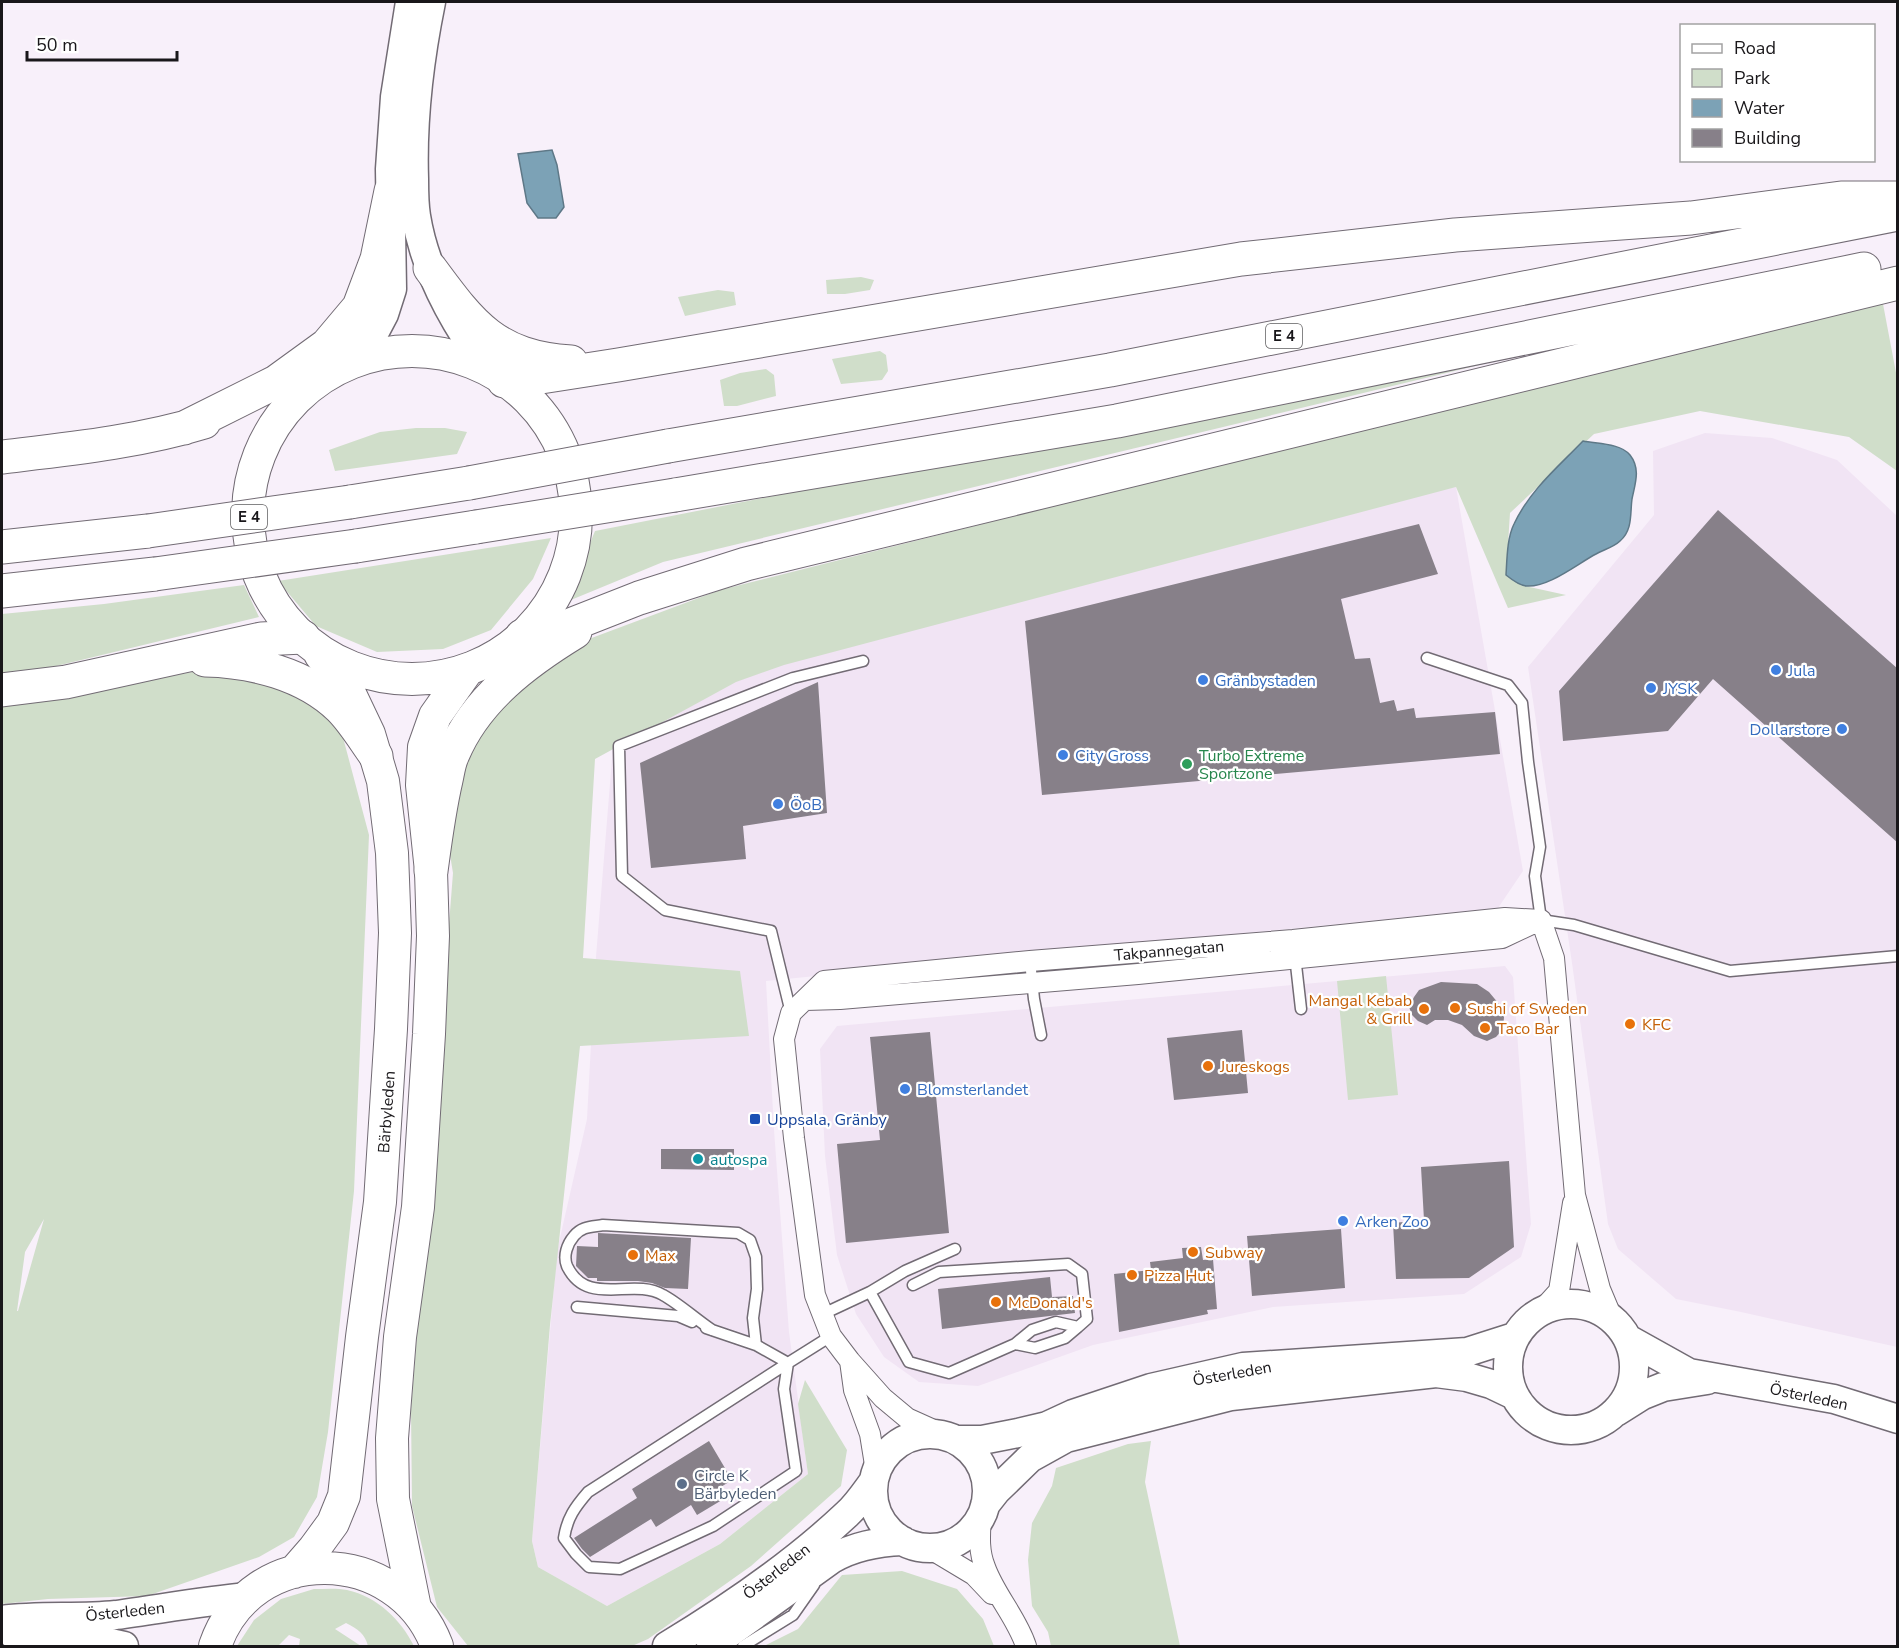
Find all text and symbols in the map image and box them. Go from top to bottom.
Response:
scale bar [27,24,177,62]
legend [1680,24,1875,162]
text: 50 m [36,33,78,57]
text: Road [1734,36,1776,60]
text: Park [1734,66,1771,90]
text: Water [1734,96,1785,120]
text: Building [1734,126,1801,150]
road number: E 4 [1266,324,1302,348]
road number: E 4 [231,505,267,529]
place label: Jula [1787,660,1815,682]
marker: Jula [1769,663,1783,677]
place label: Gränbystaden [1215,670,1316,692]
marker: Gränbystaden [1196,673,1210,687]
place label: JYSK [1662,678,1698,700]
marker: JYSK [1644,681,1658,695]
place label: Dollarstore [1749,719,1830,741]
marker: Dollarstore [1835,722,1849,736]
place label: City Gross [1075,745,1149,767]
place label: Turbo Extreme Sportzone [1199,745,1304,785]
marker: City Gross [1056,748,1070,762]
marker: Turbo Extreme Sportzone [1180,757,1194,771]
place label: ÖoB [790,794,822,816]
marker: ÖoB [771,797,785,811]
street label: Takpannegatan [1113,935,1225,967]
place label: Mangal Kebab & Grill [1309,990,1412,1030]
place label: Sushi of Sweden [1467,998,1587,1020]
marker: Sushi of Sweden [1448,1001,1462,1015]
marker: Mangal Kebab & Grill [1417,1002,1431,1016]
place label: KFC [1642,1014,1672,1036]
marker: KFC [1623,1017,1637,1031]
place label: Taco Bar [1497,1018,1559,1040]
marker: Taco Bar [1478,1021,1492,1035]
place label: Jureskogs [1219,1056,1290,1078]
marker: Jureskogs [1201,1059,1215,1073]
street label: Bärbyleden [373,1070,401,1154]
place label: Blomsterlandet [917,1079,1029,1101]
marker: Blomsterlandet [898,1082,912,1096]
place label: Uppsala, Gränby [767,1109,887,1131]
marker: Uppsala, Gränby [748,1112,762,1126]
place label: autospa [710,1149,767,1171]
marker: autospa [691,1152,705,1166]
place label: Arken Zoo [1355,1211,1429,1233]
marker: Arken Zoo [1336,1214,1350,1228]
place label: Subway [1205,1242,1264,1264]
place label: Max [645,1245,676,1267]
marker: Subway [1186,1245,1200,1259]
marker: Max [626,1248,640,1262]
place label: Pizza Hut [1144,1265,1212,1287]
marker: Pizza Hut [1125,1268,1139,1282]
place label: McDonald's [1008,1292,1093,1314]
marker: McDonald's [989,1295,1003,1309]
street label: Österleden [1191,1356,1273,1392]
street label: Österleden [1768,1378,1850,1416]
place label: Circle K Bärbyleden [694,1465,777,1505]
marker: Circle K Bärbyleden [675,1477,689,1491]
street label: Österleden [738,1539,815,1605]
street label: Österleden [84,1597,166,1627]

